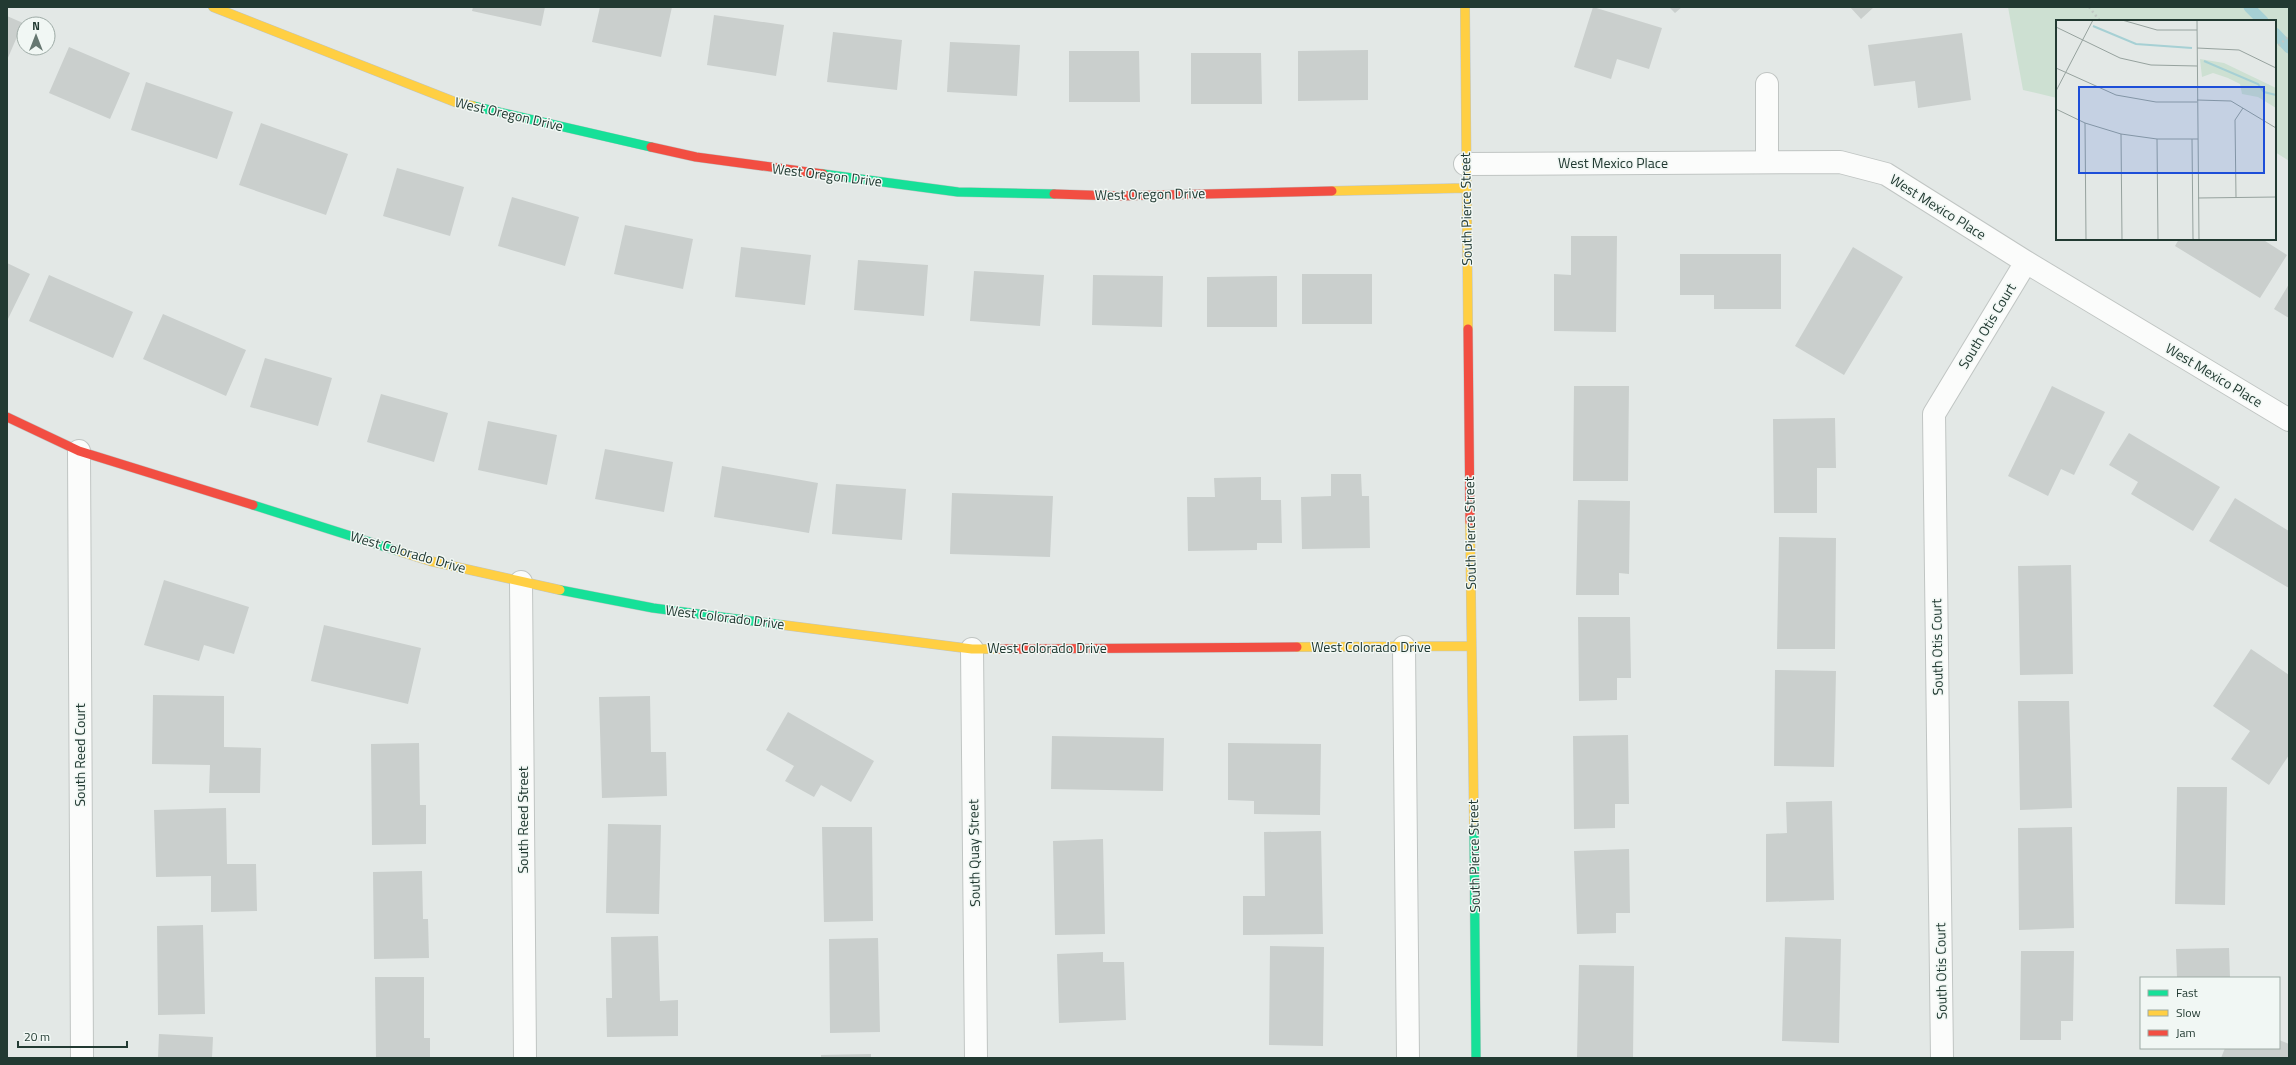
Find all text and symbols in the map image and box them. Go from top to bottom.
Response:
north arrow [16,16,56,56]
text: N [32,18,40,34]
inset map [2056,20,2276,240]
street label: West Oregon Drive [453,91,565,136]
street label: South Pierce Street [1454,152,1477,266]
street label: West Mexico Place [1558,152,1668,173]
street label: West Oregon Drive [771,157,883,192]
street label: West Mexico Place [1886,169,1990,245]
street label: West Oregon Drive [1095,182,1205,205]
street label: South Otis Court [1953,279,2021,373]
street label: West Mexico Place [2162,337,2267,412]
street label: South Pierce Street [1458,476,1481,590]
street label: West Colorado Drive [348,525,468,578]
street label: South Otis Court [1925,598,1948,696]
street label: West Colorado Drive [664,599,786,634]
street label: West Colorado Drive [1311,636,1431,657]
street label: West Colorado Drive [987,637,1107,658]
street label: South Reed Court [69,703,90,807]
street label: South Reed Street [512,766,533,874]
street label: South Quay Street [962,799,985,907]
street label: South Pierce Street [1462,799,1485,913]
street label: South Otis Court [1929,922,1952,1020]
legend [2140,977,2280,1049]
text: Fast [2176,983,2199,1002]
text: Slow [2176,1003,2201,1022]
scale bar [18,1023,127,1049]
text: Jam [2176,1023,2196,1042]
text: 20 m [24,1027,50,1046]

